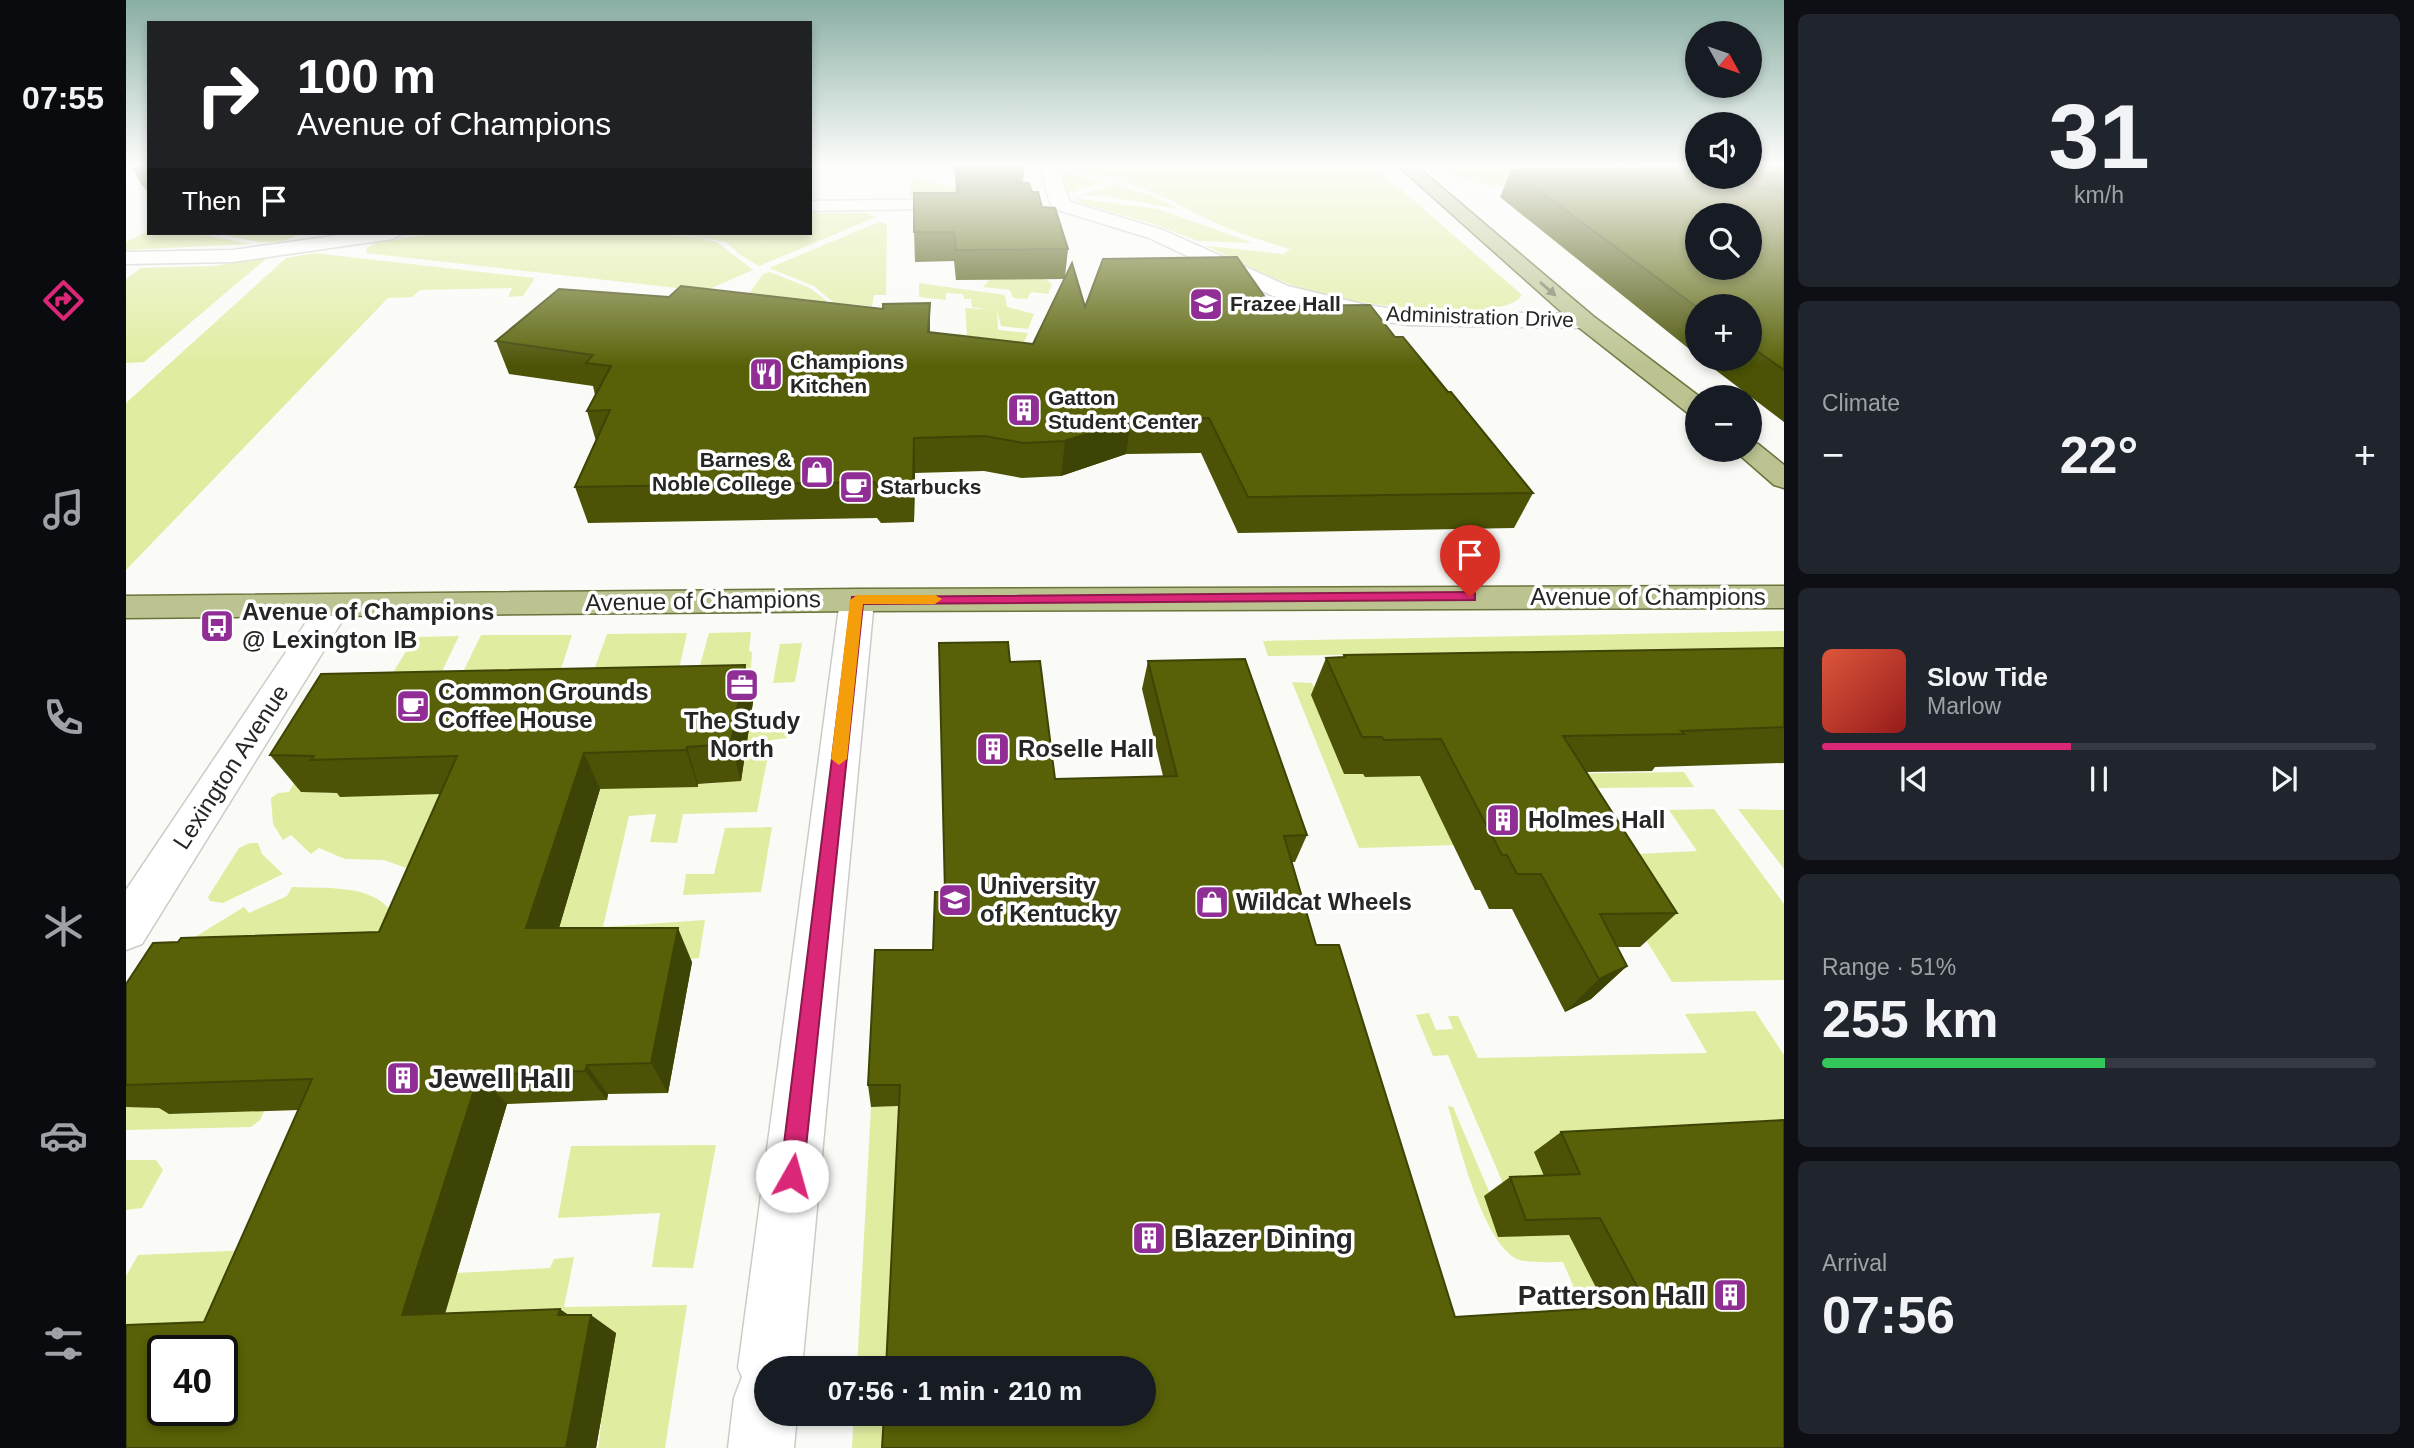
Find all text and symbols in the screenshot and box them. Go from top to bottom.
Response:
north arrow [1685,21,1762,98]
map controls [1685,21,1762,462]
icon: right [182,49,273,140]
text: 100 m [297,49,436,103]
text: 07:55 [22,80,104,116]
text: 31 [2048,86,2150,187]
text: Avenue of Champions [297,106,611,142]
button: sound [1685,112,1762,189]
icon: arrive [255,182,293,220]
text: km/h [2074,182,2124,208]
text: Then [182,186,241,216]
button: search [1685,203,1762,280]
icon: directions [39,276,88,325]
one-way arrow [1539,281,1557,297]
school or university icon: Frazee Hall [1187,285,1225,323]
place label: Frazee Hall [1230,292,1341,315]
button: + [1685,294,1762,371]
street label: Administration Drive [1386,302,1574,331]
place label: Champions Kitchen [790,350,904,397]
restaurant icon: Champions Kitchen [747,355,785,393]
button: − [1685,385,1762,462]
place label: Gatton Student Center [1048,386,1199,433]
text: Climate [1822,390,1900,416]
building icon: Gatton Student Center [1005,391,1043,429]
text: 22° [2060,426,2138,484]
text: − [1822,434,1844,476]
text: + [2354,434,2376,476]
place label: Barnes & Noble College [652,448,792,495]
shop icon: Barnes & Noble College [798,453,836,491]
cafe icon: Starbucks [837,468,875,506]
place label: Starbucks [880,475,982,498]
icon: music [39,485,88,534]
pin [1440,525,1500,597]
icon: arrive [1451,536,1489,574]
street label: Avenue of Champions [1530,583,1766,610]
street label: Avenue of Champions [585,585,821,616]
place label: Avenue of Champions @ Lexington IB [242,598,494,653]
bus stop icon: Avenue of Champions @ Lexington IB [198,607,236,645]
text: Slow Tide [1927,662,2048,692]
office icon: The Study North [723,666,761,704]
place label: Common Grounds Coffee House [438,678,649,733]
street label: Lexington Avenue [167,680,294,854]
cafe icon: Common Grounds Coffee House [394,687,432,725]
icon: phone [39,693,88,742]
text: Marlow [1927,693,2001,719]
place label: The Study North [684,707,801,762]
building icon: Roselle Hall [974,730,1012,768]
place label: Roselle Hall [1018,735,1154,762]
icon: previous [1895,760,1933,798]
icon: pause [2080,760,2118,798]
icon: next [2265,760,2303,798]
building icon: Holmes Hall [1484,801,1522,839]
place label: Holmes Hall [1528,806,1665,833]
place label: University of Kentucky [980,872,1118,927]
school or university icon: University of Kentucky [936,881,974,919]
shop icon: Wildcat Wheels [1193,883,1231,921]
place label: Wildcat Wheels [1236,888,1412,915]
icon: climate [39,902,88,951]
text: Range · 51% [1822,954,1956,980]
text: 255 km [1822,990,1998,1048]
building icon: Jewell Hall [384,1059,422,1097]
place label: Jewell Hall [428,1063,571,1094]
icon: car [39,1111,88,1160]
position arrow [755,1139,829,1213]
building icon: Blazer Dining [1130,1219,1168,1257]
place label: Blazer Dining [1174,1223,1353,1254]
text: Arrival [1822,1250,1887,1276]
building icon: Patterson Hall [1711,1276,1749,1314]
place label: Patterson Hall [1518,1280,1706,1311]
text: 07:56 [1822,1286,1955,1344]
icon: filters [39,1319,88,1368]
speed limit sign: 40 [147,1335,238,1426]
text: 07:56 · 1 min · 210 m [828,1376,1082,1406]

